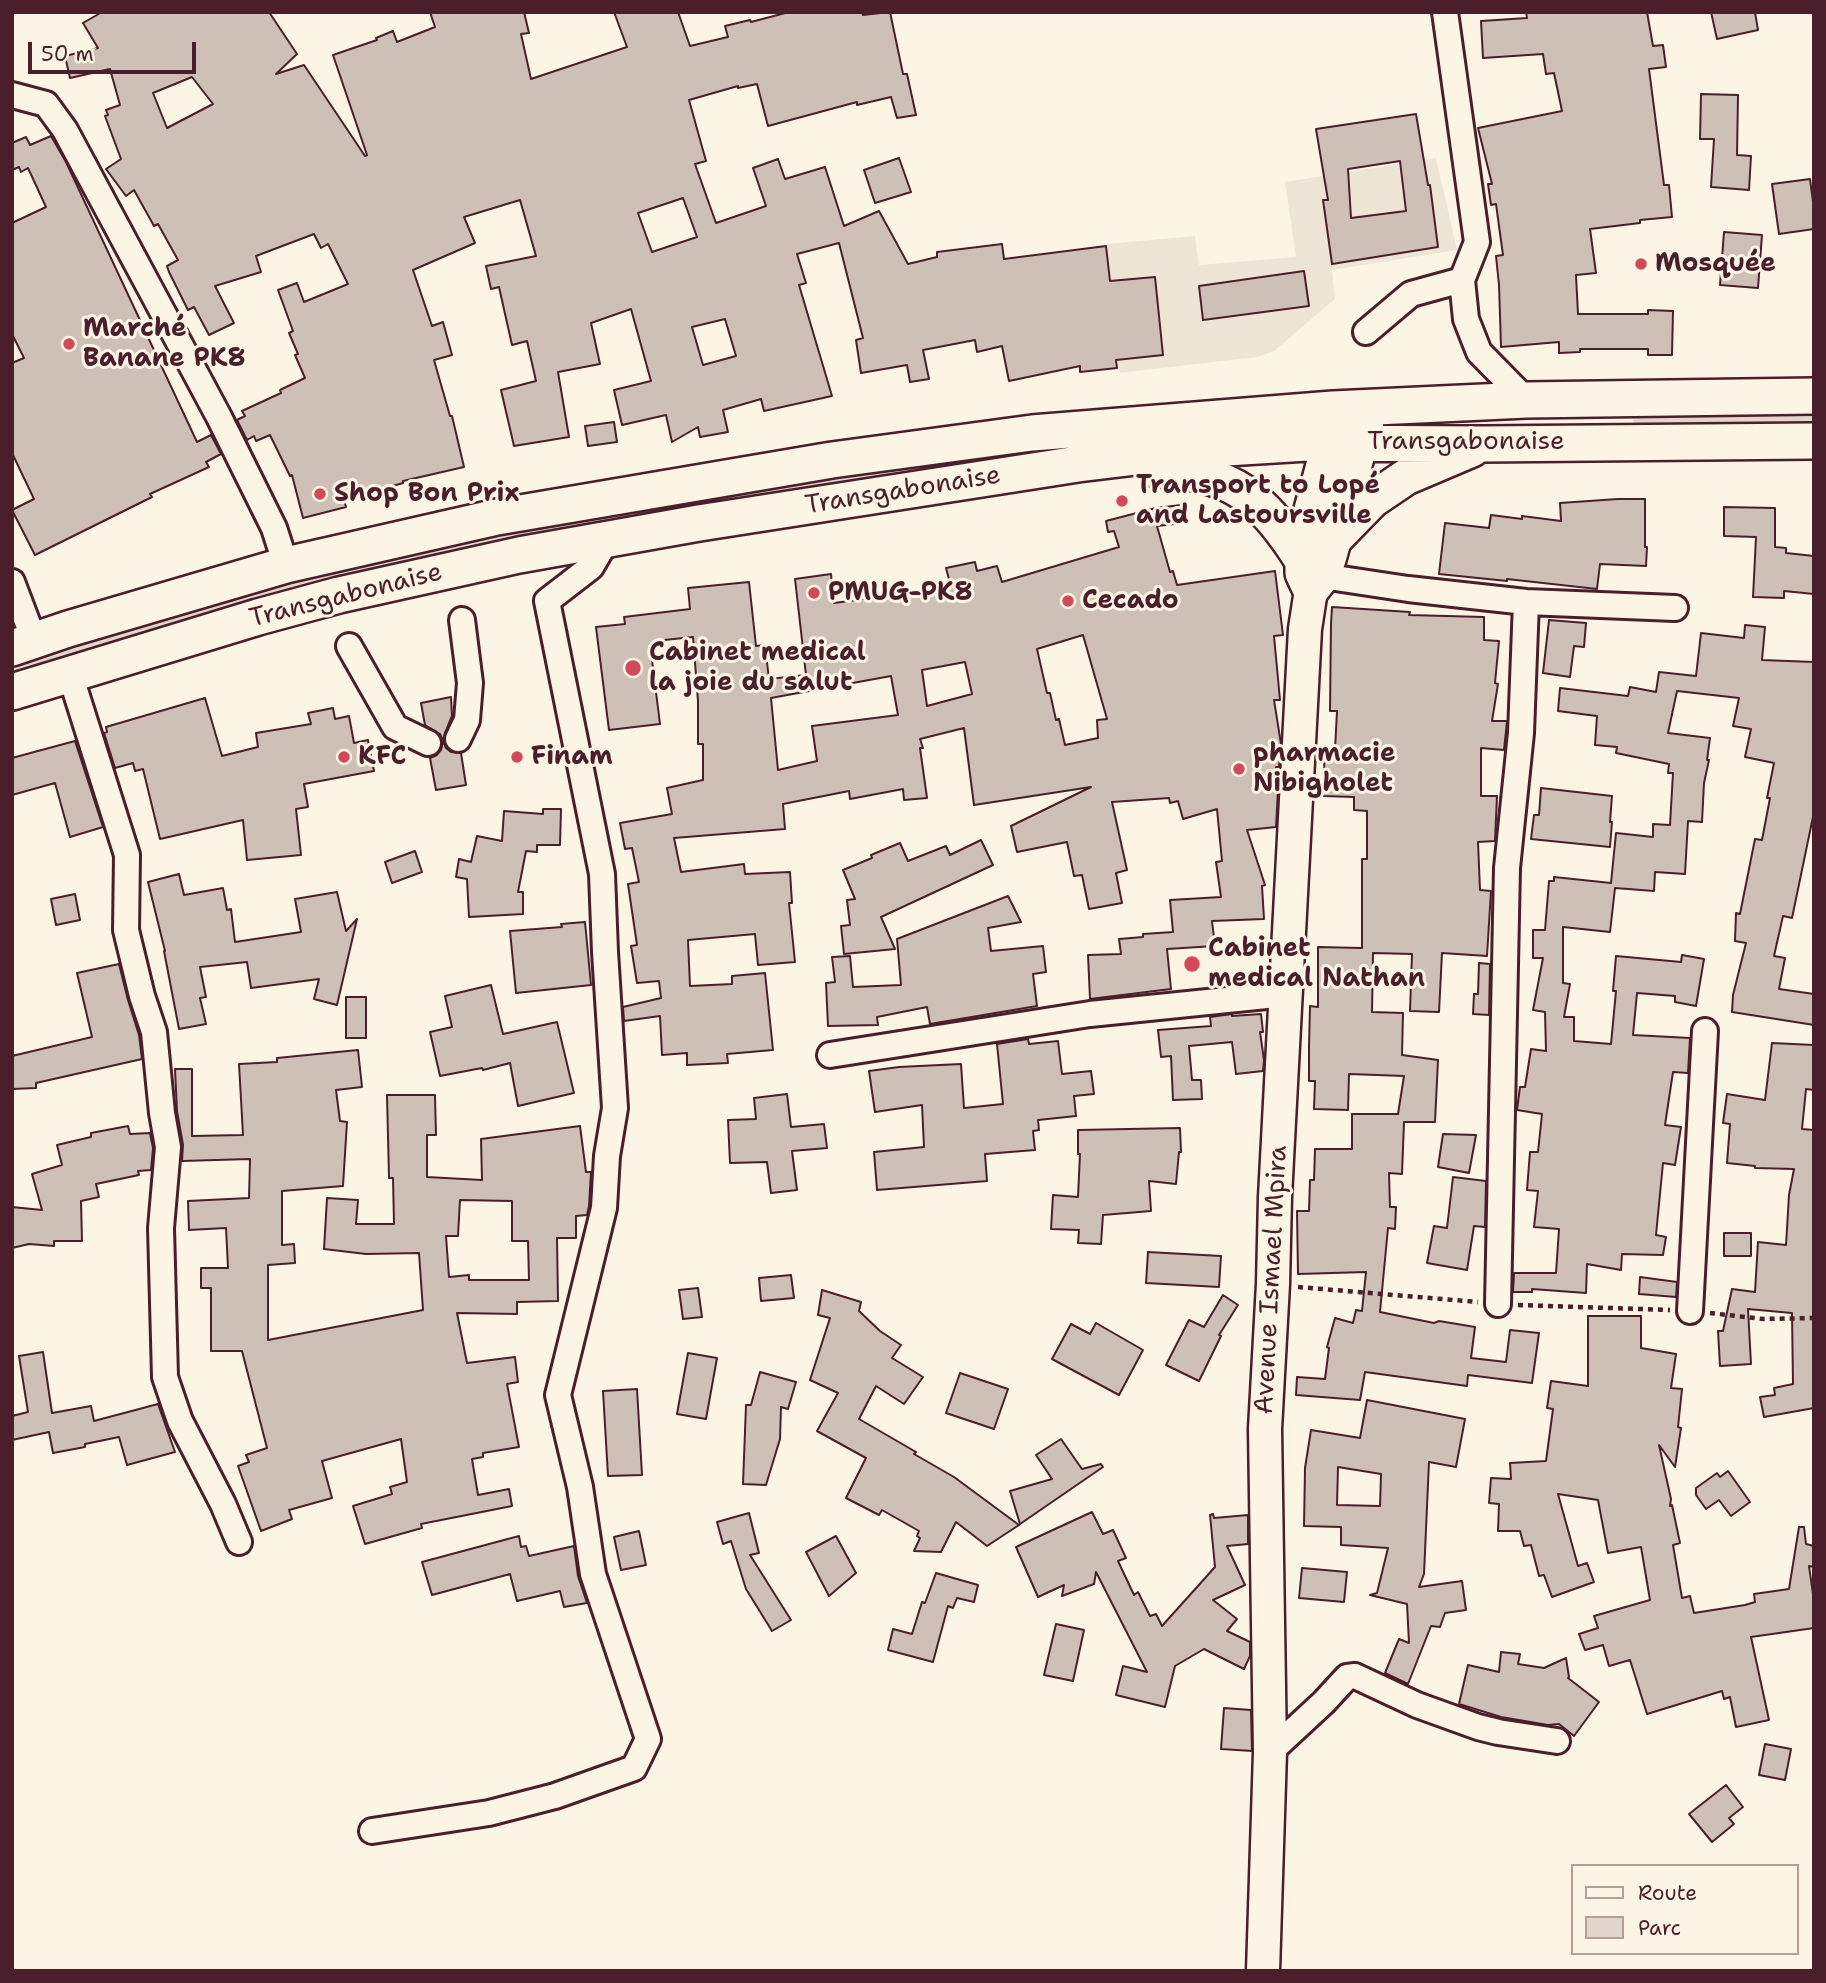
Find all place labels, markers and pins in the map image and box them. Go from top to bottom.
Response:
place label: Mosquée [1655,248,1776,280]
marker: Mosquée [1633,256,1649,272]
place label: Marché Banane PK8 [83,313,246,374]
marker: Marché Banane PK8 [61,336,77,352]
place label: Transport to Lopé and Lastoursville [1136,470,1380,532]
place label: Shop Bon Prix [334,478,519,510]
marker: Shop Bon Prix [312,486,328,502]
marker: Transport to Lopé and Lastoursville [1114,493,1130,509]
place label: PMUG-PK8 [828,577,973,609]
marker: PMUG-PK8 [806,585,822,601]
place label: Cecado [1082,585,1179,617]
marker: Cecado [1060,593,1076,609]
place label: Cabinet medical la joie du salut [649,637,866,698]
marker: Cabinet medical la joie du salut [623,658,643,678]
place label: pharmacie Nibigholet [1253,738,1396,800]
place label: KFC [358,741,407,773]
place label: Finam [531,741,613,773]
marker: KFC [336,749,352,765]
marker: Finam [509,749,525,765]
marker: pharmacie Nibigholet [1231,761,1247,777]
place label: Cabinet medical Nathan [1208,933,1425,995]
marker: Cabinet medical Nathan [1182,954,1202,974]

